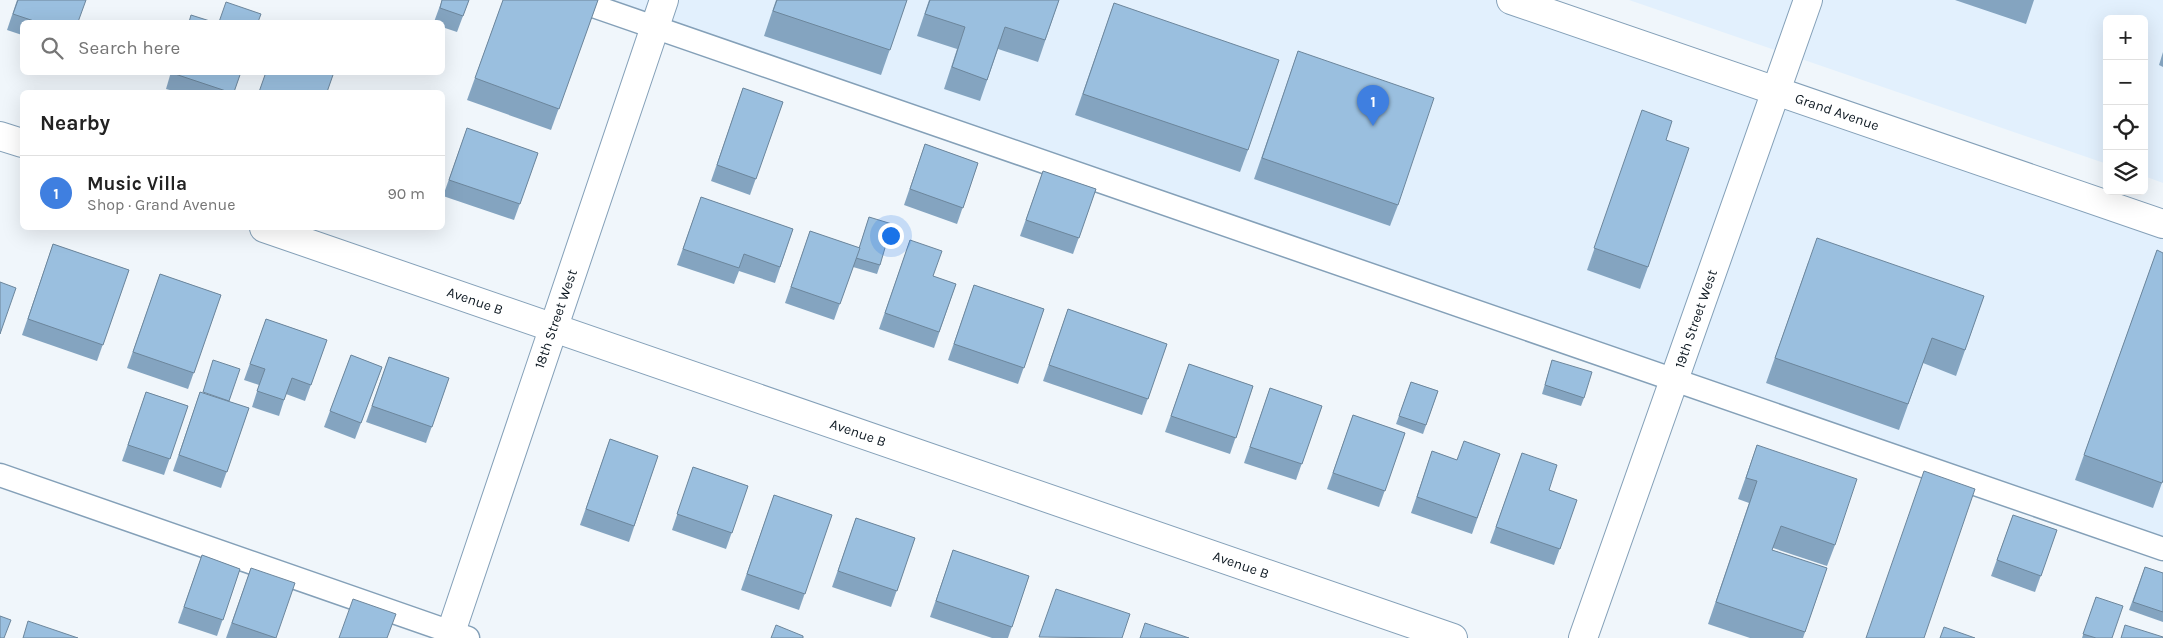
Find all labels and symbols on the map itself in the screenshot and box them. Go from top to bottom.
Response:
pin: 1 [1357,85,1389,126]
street label: Grand Avenue [1793,90,1881,134]
your location [878,223,904,249]
street label: 18th Street West [531,267,581,371]
street label: 19th Street West [1671,267,1721,371]
street label: Avenue B [445,284,505,318]
street label: Avenue B [828,416,888,450]
street label: Avenue B [1211,548,1271,582]

